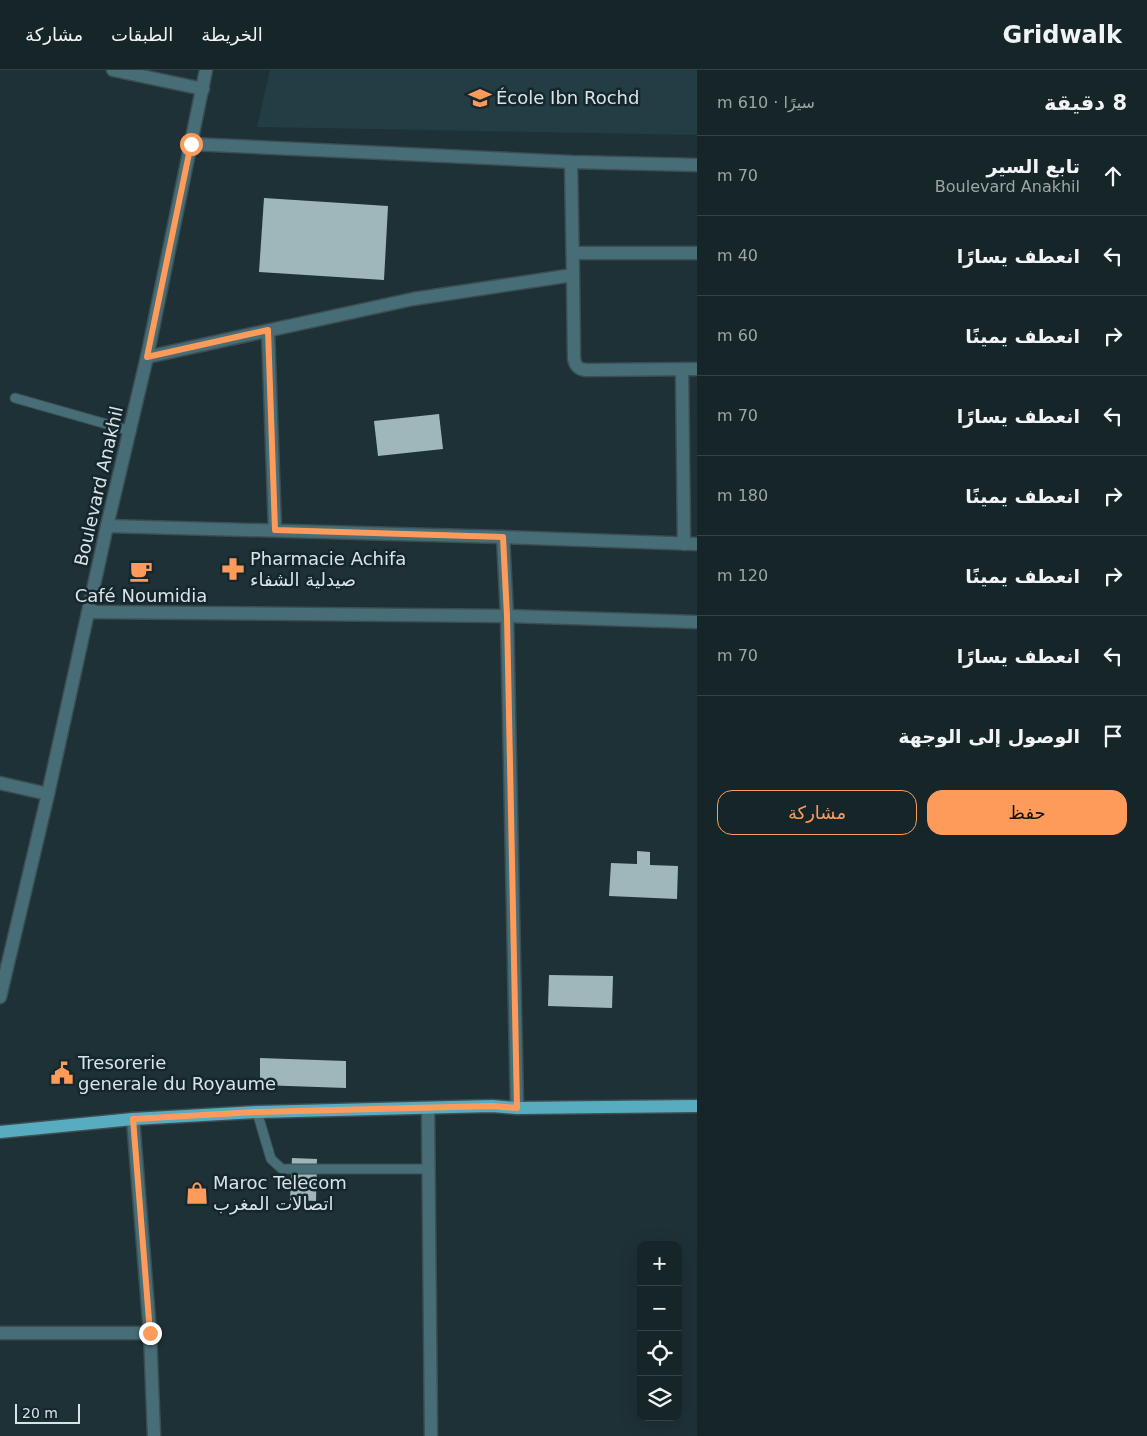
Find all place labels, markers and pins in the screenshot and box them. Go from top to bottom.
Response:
school or university icon: École Ibn Rochd [467,85,493,111]
place label: École Ibn Rochd [496,87,639,108]
place label: Pharmacie Achifa صيدلية الشفاء [250,548,406,590]
pharmacy icon: Pharmacie Achifa صيدلية الشفاء [220,556,246,582]
cafe icon: Café Noumidia [128,558,154,584]
place label: Café Noumidia [75,585,207,606]
place label: Tresorerie generale du Royaume [77,1052,276,1094]
public building icon: Tresorerie generale du Royaume [49,1060,75,1086]
place label: Maroc Telecom اتصالات المغرب [213,1172,347,1215]
shop icon: Maroc Telecom اتصالات المغرب [184,1180,210,1206]

